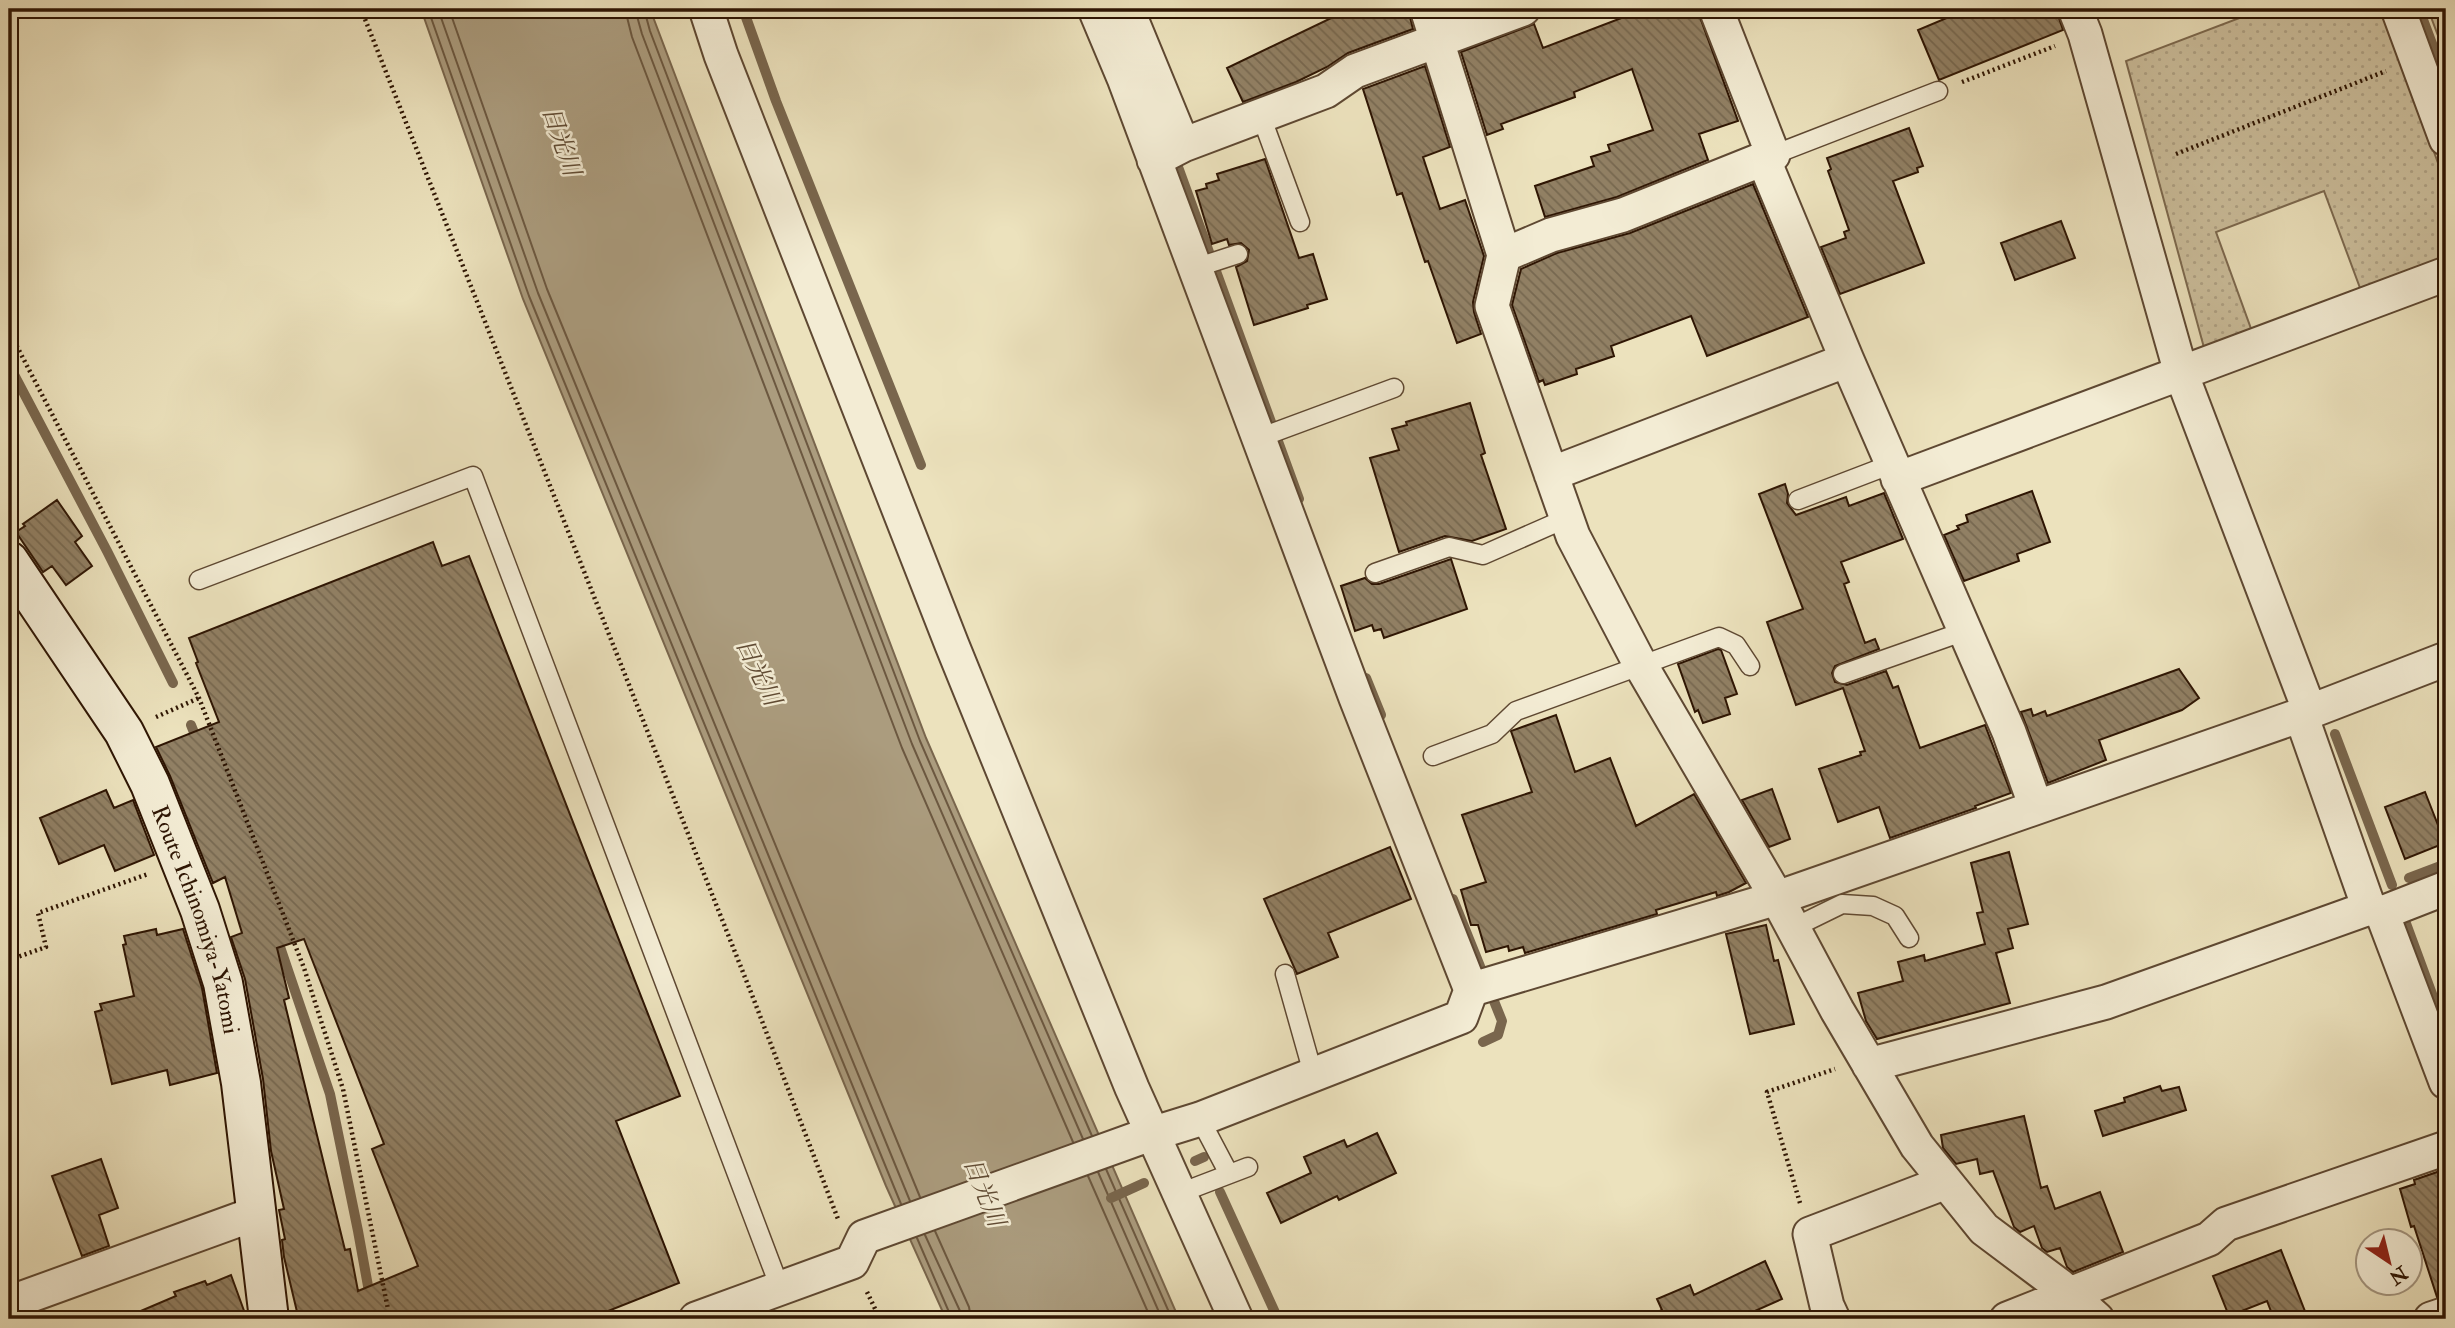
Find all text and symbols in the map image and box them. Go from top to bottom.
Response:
water label: 日光川 [535,102,588,183]
water label: 日光川 [728,633,789,714]
street label: Route Ichinomiya-Yatomi [145,801,246,1036]
water label: 日光川 [956,1153,1013,1234]
north arrow [2354,1226,2424,1296]
text: N [2384,1260,2413,1290]

